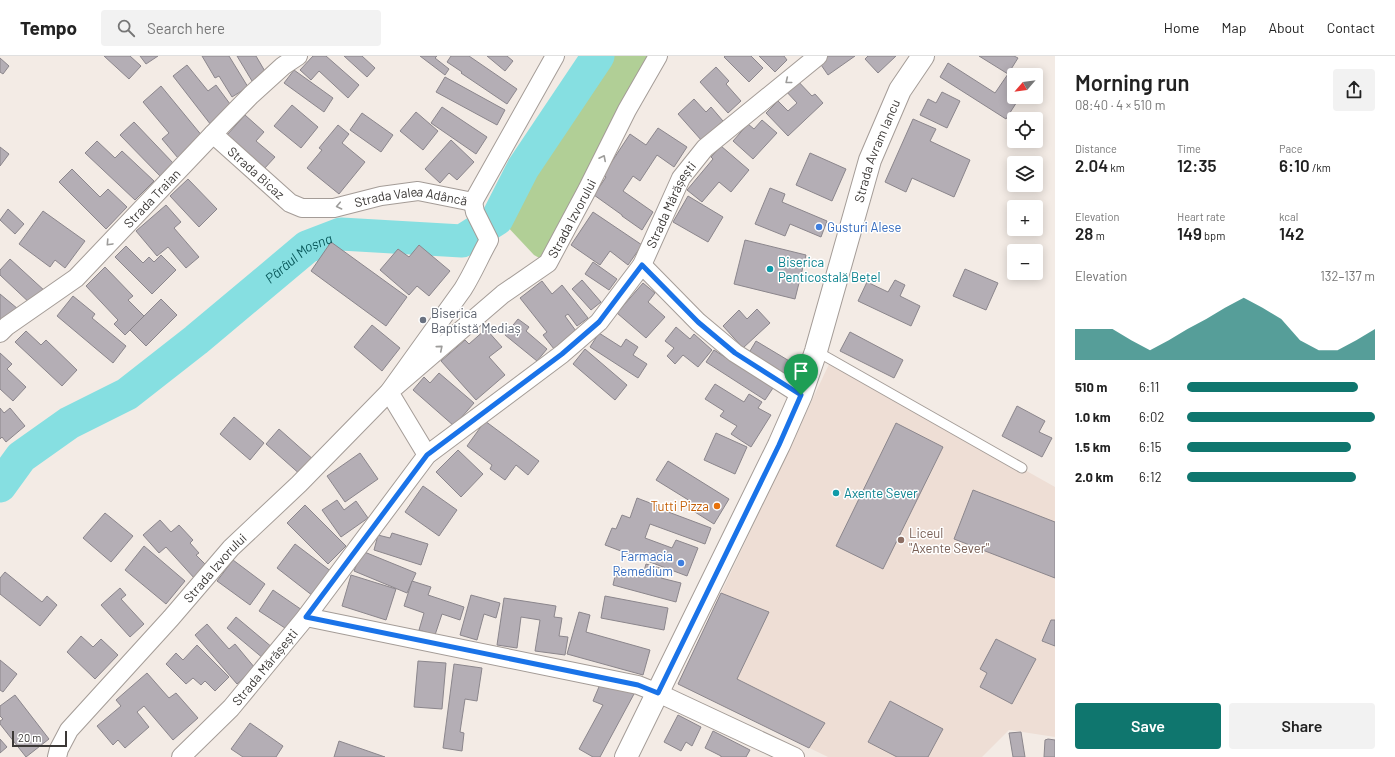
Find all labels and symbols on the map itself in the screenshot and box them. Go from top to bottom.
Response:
north arrow [1007,68,1043,104]
one-way arrow [785,76,793,83]
street label: Strada Avram Iancu [850,97,903,204]
street label: Strada Bicaz [224,143,288,202]
one-way arrow [598,155,606,163]
street label: Strada Mărășești [643,158,699,250]
street label: Strada Traian [120,166,184,231]
street label: Strada Izvorului [544,176,599,261]
street label: Strada Valea Adâncă [353,183,469,210]
one-way arrow [336,202,342,210]
place label: Gusturi Alese [827,219,901,235]
marker: Gusturi Alese [814,222,824,232]
water label: Pârâul Moșna [261,229,334,287]
one-way arrow [106,238,114,246]
place label: Biserica Penticostală Betel [778,254,881,285]
marker: Biserica Penticostală Betel [765,264,775,274]
place label: Biserica Baptistă Mediaș [431,305,521,336]
marker: Biserica Baptistă Mediaș [418,315,428,325]
one-way arrow [435,346,442,353]
pin [784,354,818,395]
place label: Axente Sever [844,485,918,501]
marker: Axente Sever [831,488,841,498]
place label: Tutti Pizza [651,498,709,514]
marker: Tutti Pizza [712,501,722,511]
place label: Liceul "Axente Sever" [909,525,990,556]
street label: Strada Izvorului [180,530,250,606]
marker: Liceul "Axente Sever" [896,535,906,545]
place label: Farmacia Remedium [612,548,673,579]
marker: Farmacia Remedium [676,558,686,568]
street label: Strada Mărășești [228,625,301,709]
scale bar [12,729,67,748]

